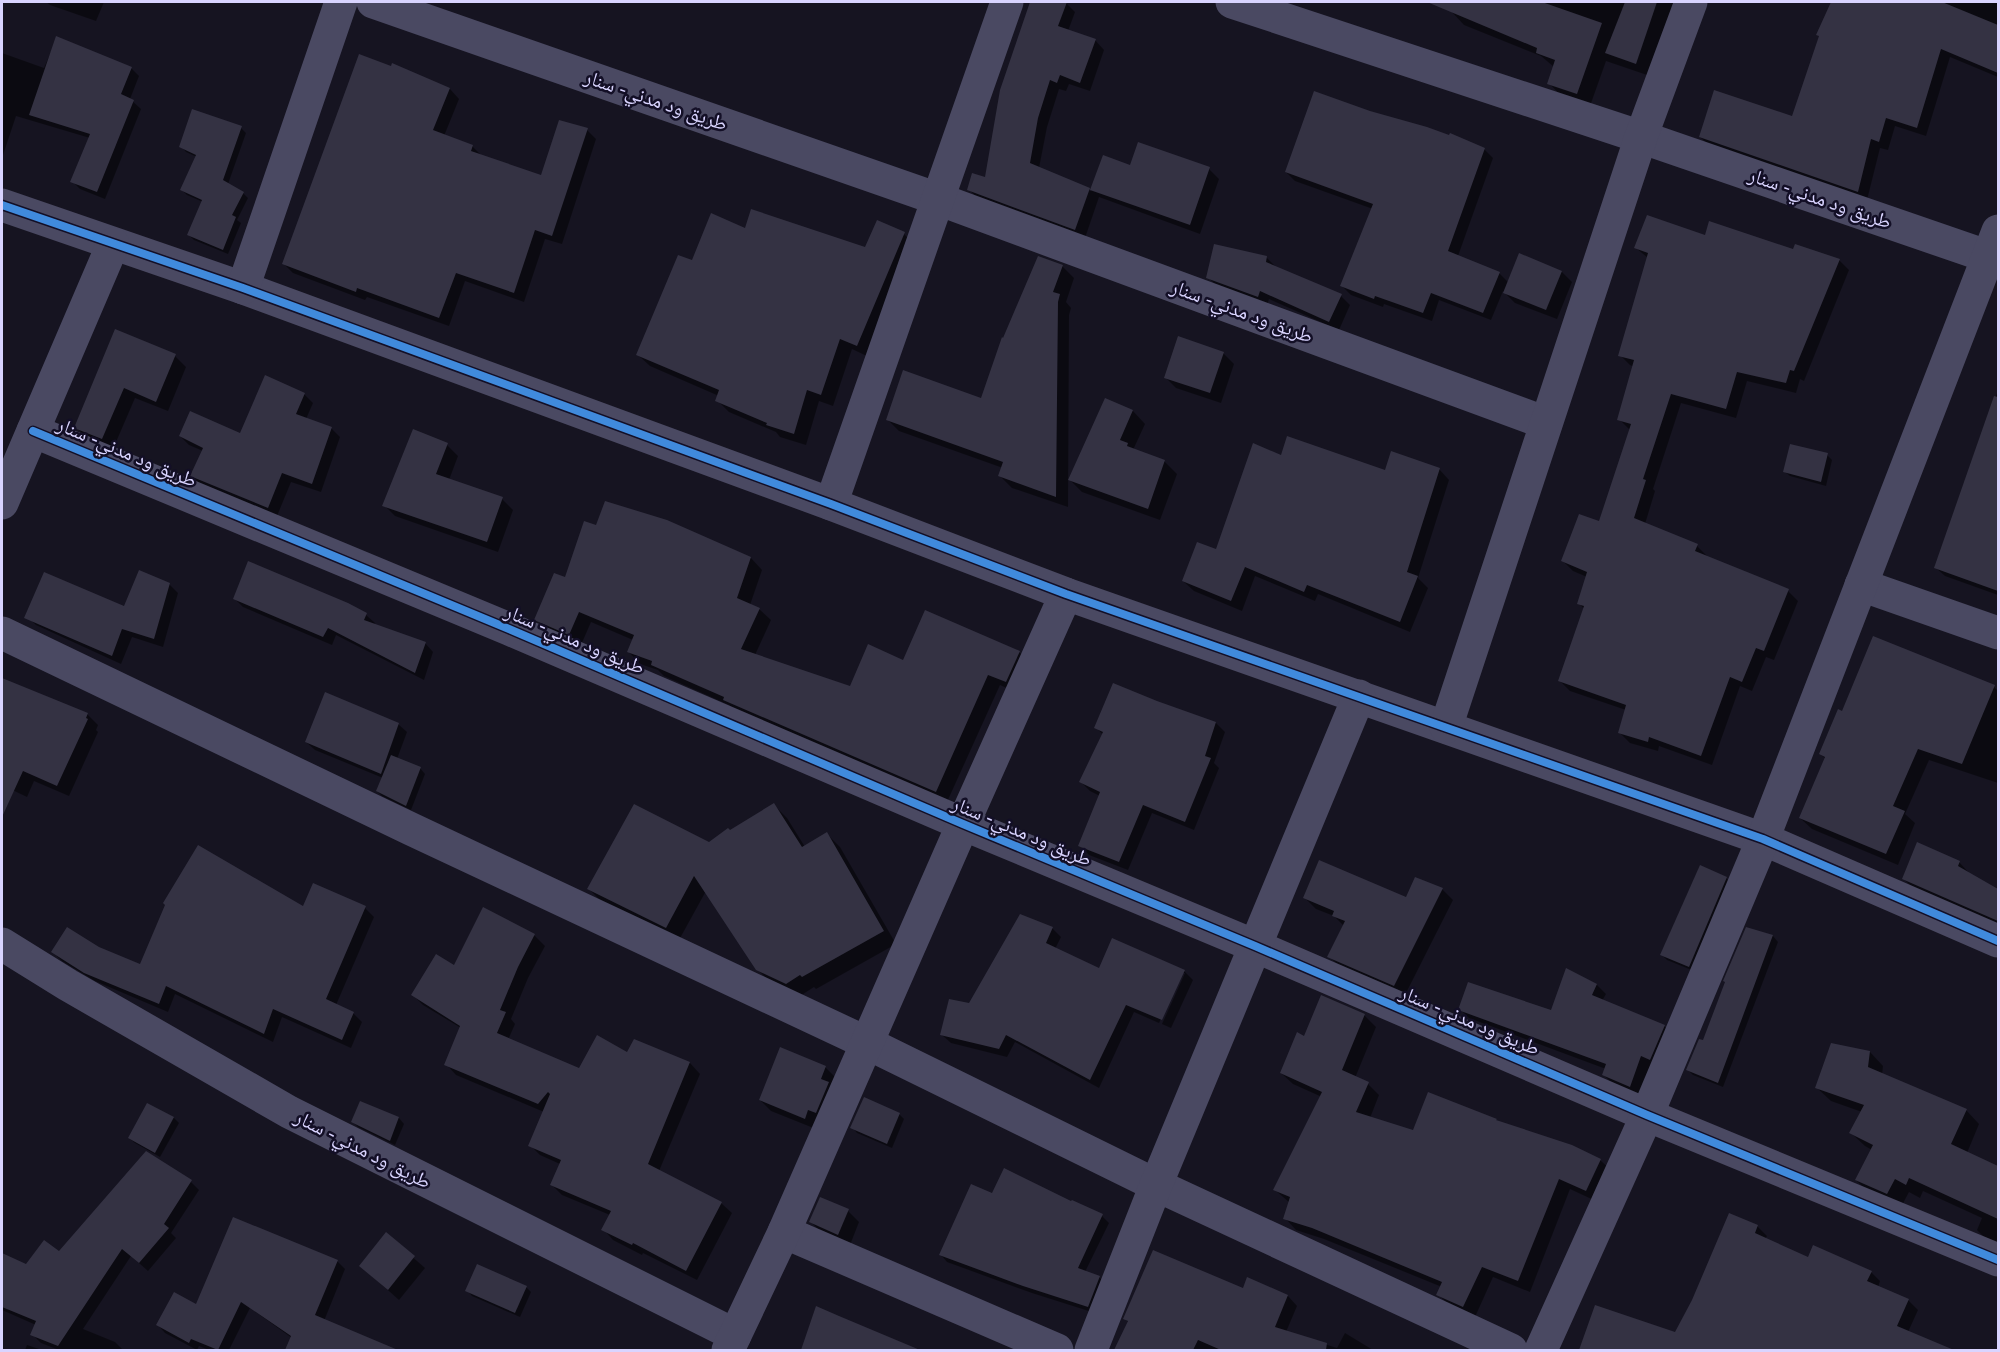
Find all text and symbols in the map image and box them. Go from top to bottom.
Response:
street label: طريق ود مدني - سنار [579,64,731,140]
street label: طريق ود مدني - سنار [1743,162,1895,238]
street label: طريق ود مدني - سنار [1165,274,1316,352]
street label: طريق ود مدني - سنار [51,411,201,496]
street label: طريق ود مدني - سنار [499,598,649,683]
street label: طريق ود مدني - سنار [946,790,1096,875]
street label: طريق ود مدني - سنار [1394,979,1544,1064]
street label: طريق ود مدني - سنار [288,1104,435,1197]

